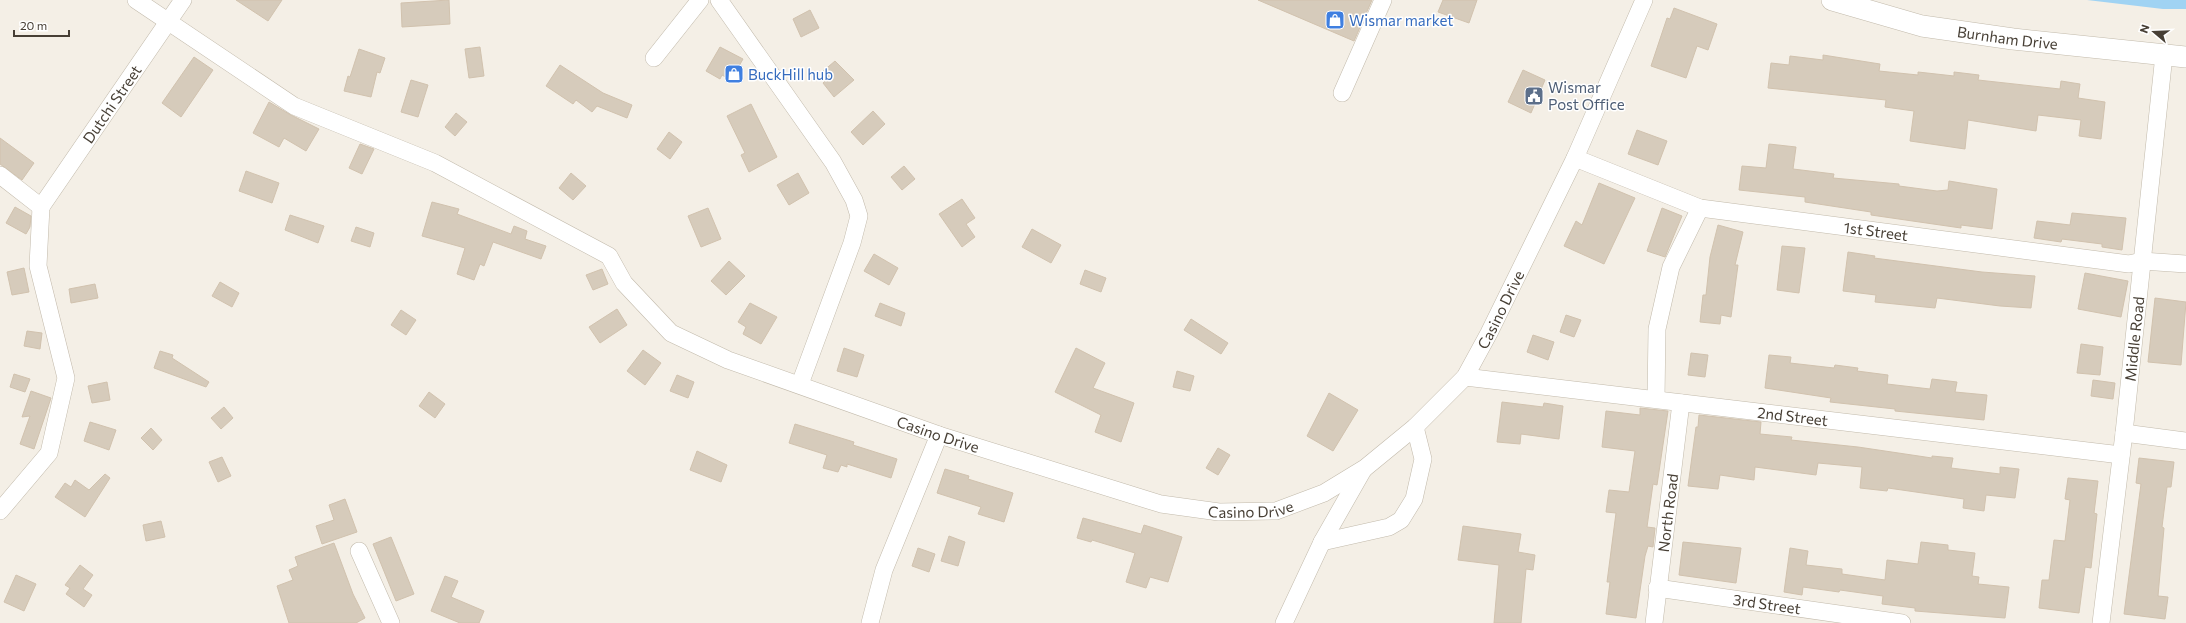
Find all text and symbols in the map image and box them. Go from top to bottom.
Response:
shop icon: Wismar market [1324,9,1346,31]
place label: Wismar market [1349,11,1453,29]
scale bar [14,12,69,38]
north arrow [2134,12,2174,52]
text: 20 m [20,18,47,32]
street label: Burnham Drive [1956,22,2059,53]
text: N [2137,23,2152,35]
street label: Dutchi Street [79,61,145,146]
shop icon: BuckHill hub [723,63,745,85]
place label: BuckHill hub [748,65,833,83]
place label: Wismar Post Office [1548,78,1625,113]
public building icon: Wismar Post Office [1523,85,1545,107]
street label: 1st Street [1843,218,1909,244]
street label: Casino Drive [1473,267,1527,352]
street label: Middle Road [2121,296,2147,382]
street label: 2nd Street [1756,403,1829,429]
street label: Casino Drive [895,412,981,456]
street label: North Road [1654,473,1681,553]
street label: Casino Drive [1207,496,1296,521]
street label: 3rd Street [1732,590,1802,617]

